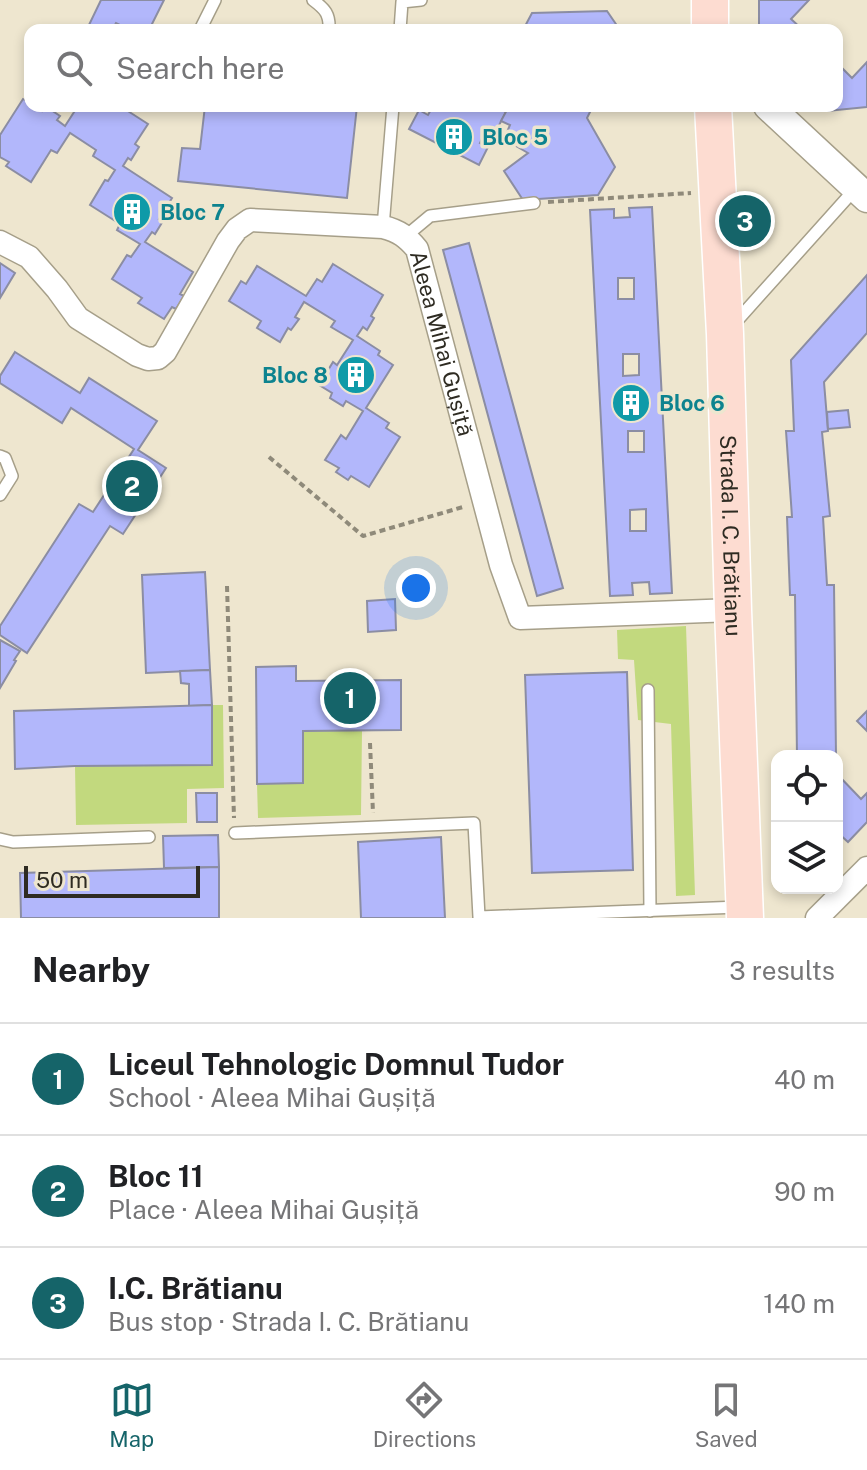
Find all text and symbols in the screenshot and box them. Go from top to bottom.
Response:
search box [24,24,843,112]
icon: search [52,46,96,90]
text: Search here [116,50,284,86]
building icon: Bloc 5 [433,116,475,158]
place label: Bloc 5 [482,124,548,150]
building icon: Bloc 7 [111,191,153,233]
pin: 3 [719,191,771,251]
place label: Bloc 7 [160,199,225,225]
street label: Aleea Mihai Gușiță [405,248,479,439]
building icon: Bloc 8 [335,354,377,396]
place label: Bloc 8 [262,362,328,388]
building icon: Bloc 6 [610,382,652,424]
place label: Bloc 6 [659,390,725,416]
street label: Strada I. C. Brătianu [715,434,747,637]
pin: 2 [106,456,158,516]
your location [396,568,436,608]
pin: 1 [324,668,376,728]
map controls [771,750,843,894]
button: locate [771,750,843,822]
button: layers [771,822,843,894]
scale bar [24,862,200,898]
text: 50 m [36,867,88,893]
text: Nearby [32,950,150,990]
text: 3 results [729,955,835,986]
text: Liceul Tehnologic Domnul Tudor [108,1046,564,1082]
text: 1 [52,1064,64,1095]
text: 40 m [774,1064,835,1095]
text: School · Aleea Mihai Gușiță [108,1082,436,1113]
text: Bloc 11 [108,1158,204,1194]
text: 2 [50,1176,66,1207]
text: 90 m [774,1176,835,1207]
text: Place · Aleea Mihai Gușiță [108,1194,419,1225]
text: I.C. Brătianu [108,1270,283,1306]
text: 3 [49,1288,67,1319]
text: 140 m [763,1288,835,1319]
text: Bus stop · Strada I. C. Brătianu [108,1306,469,1337]
tab: Map [109,1378,154,1452]
tab: Directions [373,1378,476,1452]
tab: Saved [695,1378,758,1452]

